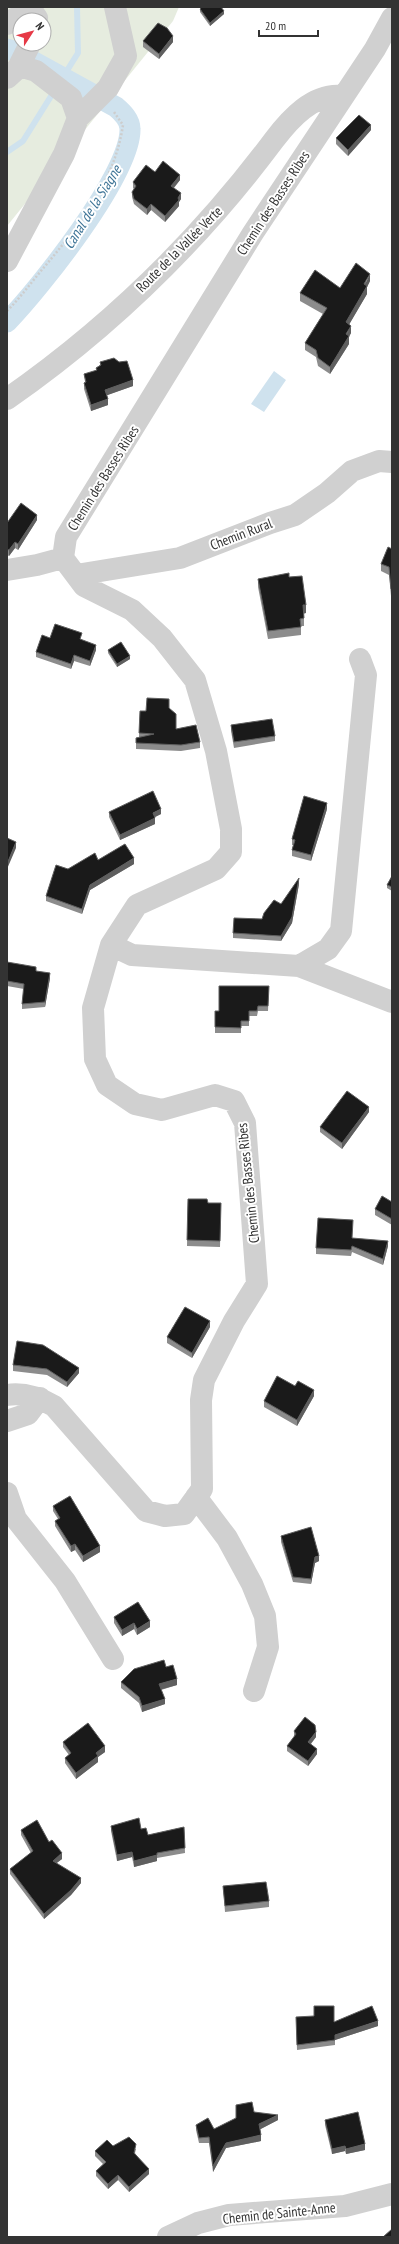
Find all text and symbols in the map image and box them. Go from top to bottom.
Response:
north arrow [12,12,52,52]
scale bar [259,12,318,38]
text: 20 m [265,18,286,33]
text: N [33,20,48,33]
street label: Chemin des Basses Ribes [233,147,314,258]
water label: Canal de la Siagne [59,161,126,252]
street label: Route de la Vallée Verte [132,202,226,296]
street label: Chemin des Basses Ribes [63,422,143,534]
street label: Chemin Rural [207,514,275,554]
street label: Chemin des Basses Ribes [233,1122,263,1244]
street label: Chemin de Sainte-Anne [222,2198,337,2228]

